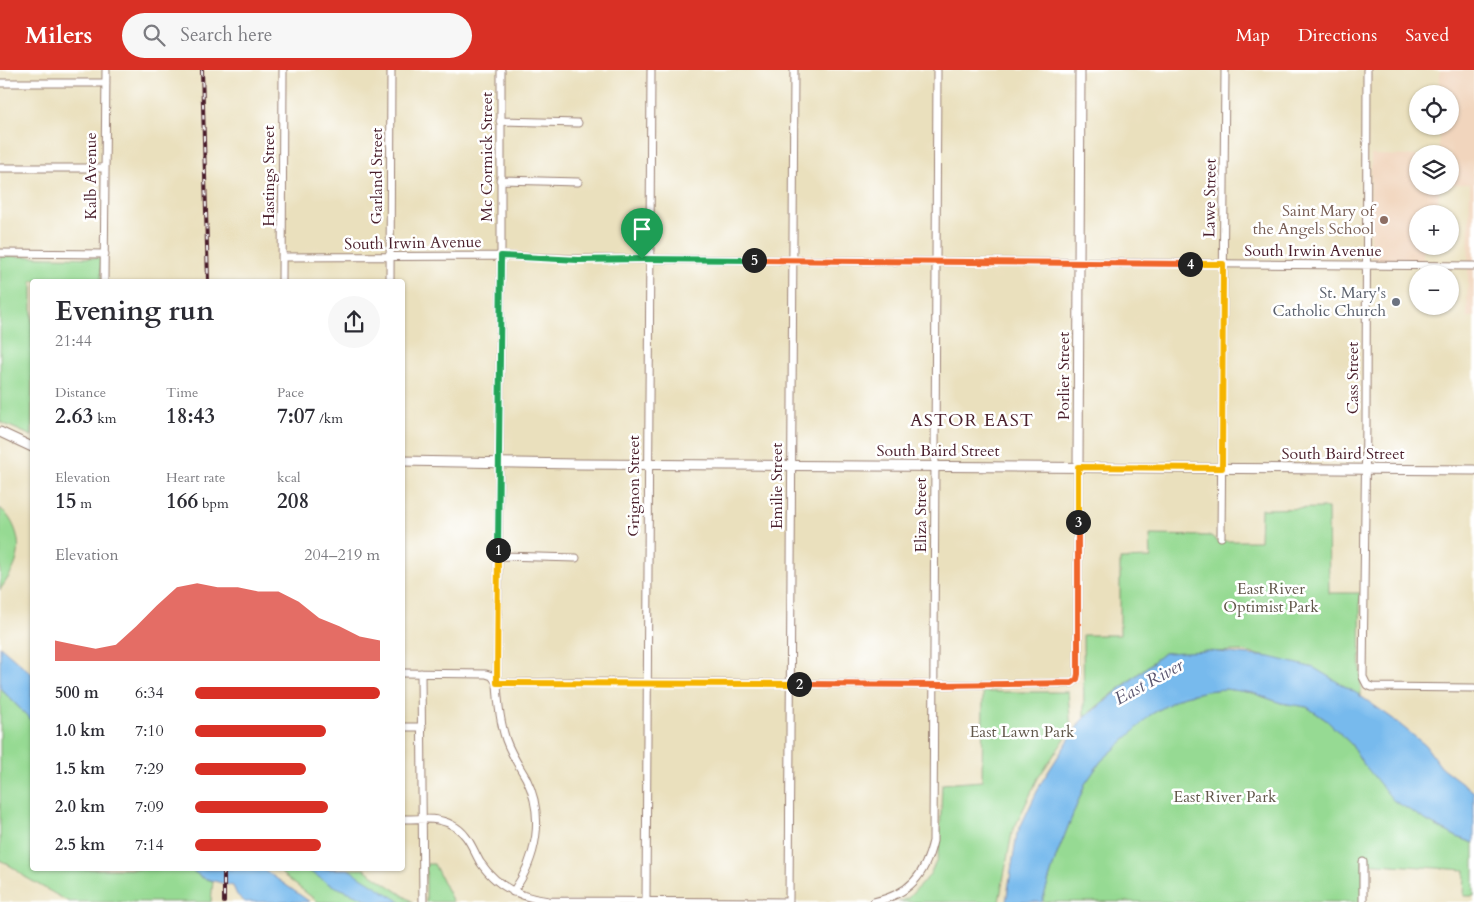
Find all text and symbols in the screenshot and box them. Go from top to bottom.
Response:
search box [122,13,472,58]
text: Milers [25,19,92,52]
icon: search [140,21,168,49]
text: Search here [180,22,272,48]
text: Map [1236,23,1270,48]
text: Directions [1298,23,1377,48]
text: Saved [1405,23,1449,48]
map controls [1409,85,1459,315]
button: locate [1409,85,1459,135]
street label: Mc Cormick Street [476,92,498,222]
street label: Hastings Street [258,125,280,227]
street label: Garland Street [366,128,388,224]
street label: Kalb Avenue [80,132,102,220]
button: layers [1409,145,1459,195]
street label: Lawe Street [1198,158,1222,238]
place label: Saint Mary of the Angels School [1253,200,1377,240]
button: + [1409,205,1459,255]
pin [621,208,663,259]
marker: Saint Mary of the Angels School [1378,214,1390,226]
icon: arrive [628,215,656,243]
street label: South Irwin Avenue [344,231,482,255]
street label: South Irwin Avenue [1244,240,1382,262]
pin: 5 [742,248,766,272]
text: 5 [751,251,758,270]
pin: 4 [1178,252,1202,276]
text: 4 [1187,255,1194,274]
button: − [1409,265,1459,315]
place label: St. Mary's Catholic Church [1272,282,1386,322]
text: Evening run [55,292,214,330]
button: share [328,296,380,348]
marker: St. Mary's Catholic Church [1390,296,1402,308]
text: 21:44 [55,330,92,352]
street label: Porlier Street [1053,332,1075,420]
street label: Cass Street [1342,342,1364,414]
text: Distance [55,383,106,402]
text: Time [166,383,198,402]
text: Pace [277,383,304,402]
text: 2.63 [55,402,93,431]
text: 18:43 [166,402,215,431]
text: 7:07 [277,402,315,431]
district label: ASTOR EAST [910,408,1034,433]
text: km [93,409,116,428]
text: /km [315,409,343,428]
street label: Grignon Street [623,435,645,537]
street label: South Baird Street [876,440,1000,462]
street label: Emilie Street [766,443,788,529]
street label: South Baird Street [1281,443,1405,465]
text: Elevation [55,468,111,487]
text: Heart rate [166,468,225,487]
text: kcal [277,468,301,487]
street label: Eliza Street [910,477,932,553]
text: 15 [55,487,77,516]
text: 166 [166,487,198,516]
text: 208 [277,487,309,516]
text: m [77,494,92,513]
text: bpm [198,494,229,513]
pin: 3 [1066,510,1090,534]
text: 3 [1075,513,1082,532]
pin: 1 [486,538,510,562]
text: 1 [495,541,502,560]
text: Elevation [55,544,119,566]
text: 204–219 m [304,544,380,566]
park label: East River Optimist Park [1223,578,1319,618]
water label: East River [1110,652,1189,711]
pin: 2 [786,672,812,696]
text: 2 [796,675,803,694]
text: 500 m [55,682,99,704]
text: 6:34 [135,682,164,704]
text: 1.0 km [55,720,105,742]
text: 7:10 [135,720,164,742]
park label: East Lawn Park [969,721,1075,743]
text: 1.5 km [55,758,105,780]
text: 7:29 [135,758,164,780]
park label: East River Park [1173,786,1277,808]
text: 2.0 km [55,796,105,818]
text: 7:09 [135,796,164,818]
text: 2.5 km [55,834,105,856]
text: 7:14 [135,834,164,856]

